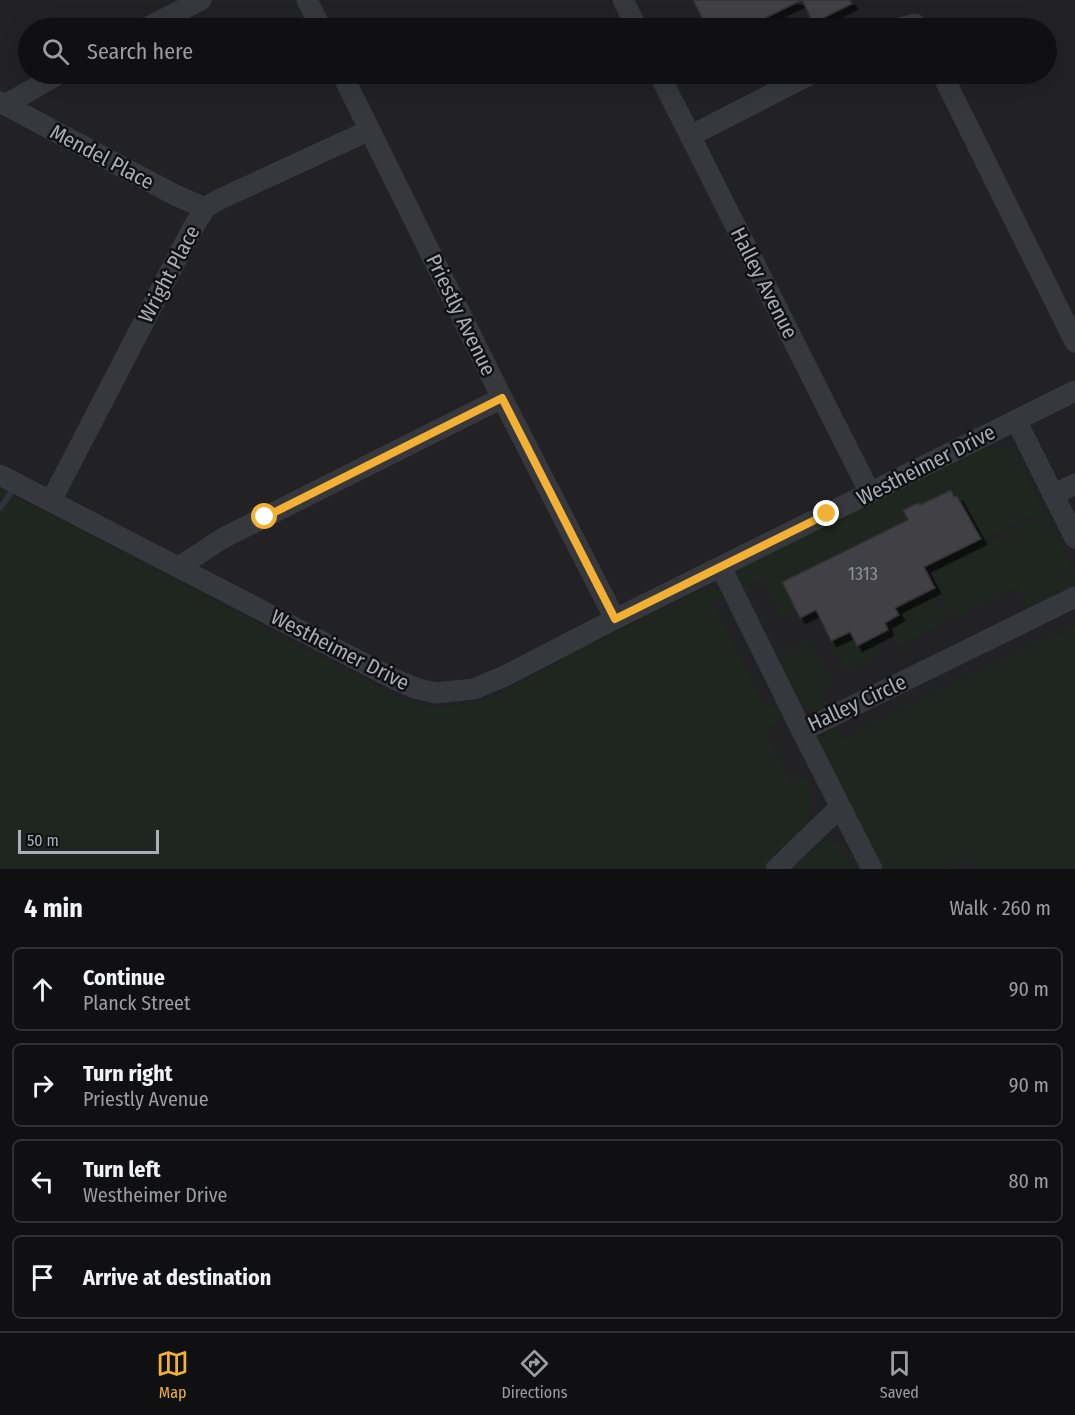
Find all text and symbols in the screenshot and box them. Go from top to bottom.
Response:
search box [18,18,1057,84]
icon: search [39,35,72,68]
text: Search here [87,38,193,65]
street label: Mendel Place [46,119,158,195]
street label: Wright Place [133,221,205,327]
street label: Halley Avenue [725,223,803,343]
street label: Priestly Avenue [420,250,502,380]
street label: Westheimer Drive [853,419,999,511]
route end [813,500,839,526]
route start [251,503,277,529]
house number: 1313 [848,563,878,585]
street label: Westheimer Drive [267,604,413,696]
street label: Halley Circle [804,669,910,737]
scale bar [18,827,159,854]
text: 50 m [27,831,59,850]
text: 4 min [24,893,83,924]
text: Walk · 260 m [950,896,1051,920]
text: Continue [83,964,165,991]
icon: ahead [26,973,59,1006]
text: 90 m [1009,977,1049,1001]
text: Planck Street [83,991,191,1015]
text: Turn right [83,1060,172,1087]
icon: right [26,1069,59,1102]
text: 90 m [1009,1073,1049,1097]
text: Priestly Avenue [83,1087,209,1111]
text: Turn left [83,1156,161,1183]
icon: left [26,1165,59,1198]
text: 80 m [1009,1169,1049,1193]
text: Westheimer Drive [83,1183,227,1207]
icon: arrive [26,1261,59,1294]
text: Arrive at destination [83,1264,271,1291]
tab: Map [156,1347,189,1402]
tab: Directions [501,1347,568,1402]
tab: Saved [880,1347,919,1402]

